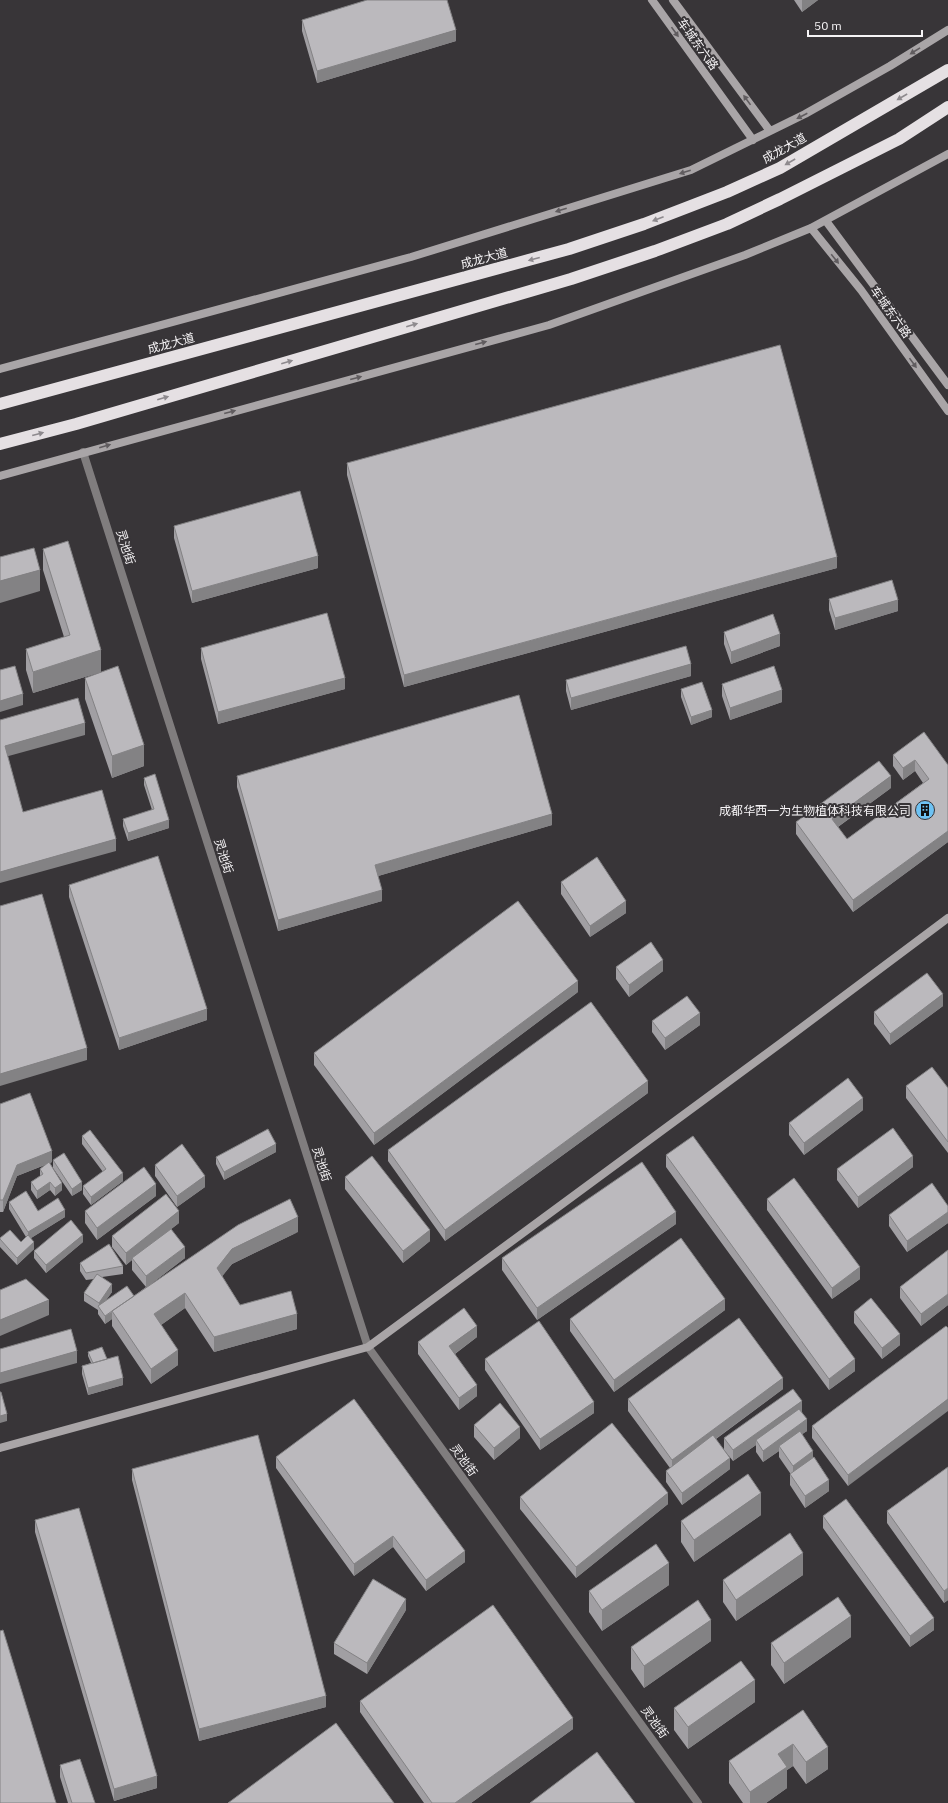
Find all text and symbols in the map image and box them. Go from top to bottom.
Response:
scale bar [808,12,922,38]
street label: 车城东六路 [674,15,722,73]
text: 50 m [814,18,842,33]
one-way arrow [671,26,679,37]
one-way arrow [910,47,920,55]
one-way arrow [896,93,908,100]
one-way arrow [743,95,751,105]
one-way arrow [796,112,808,119]
street label: 成龙大道 [759,130,809,166]
one-way arrow [784,159,796,166]
one-way arrow [679,169,691,175]
one-way arrow [554,207,566,213]
one-way arrow [651,216,663,222]
street label: 成龙大道 [459,245,509,271]
one-way arrow [831,253,840,264]
one-way arrow [528,256,540,262]
street label: 车城东六路 [867,283,915,341]
one-way arrow [407,322,419,328]
street label: 成龙大道 [146,330,196,356]
one-way arrow [475,340,487,346]
one-way arrow [909,358,917,368]
one-way arrow [282,359,294,365]
one-way arrow [350,374,362,380]
one-way arrow [157,395,169,401]
one-way arrow [225,409,237,415]
one-way arrow [32,431,44,437]
one-way arrow [99,443,111,449]
street label: 灵池街 [113,528,139,566]
building icon: 成都华西一为生物植体科技有限公司 [914,799,936,821]
place label: 成都华西一为生物植体科技有限公司 [719,803,911,818]
street label: 灵池街 [211,837,237,875]
street label: 灵池街 [309,1145,335,1183]
street label: 灵池街 [447,1441,481,1479]
street label: 灵池街 [638,1703,672,1741]

